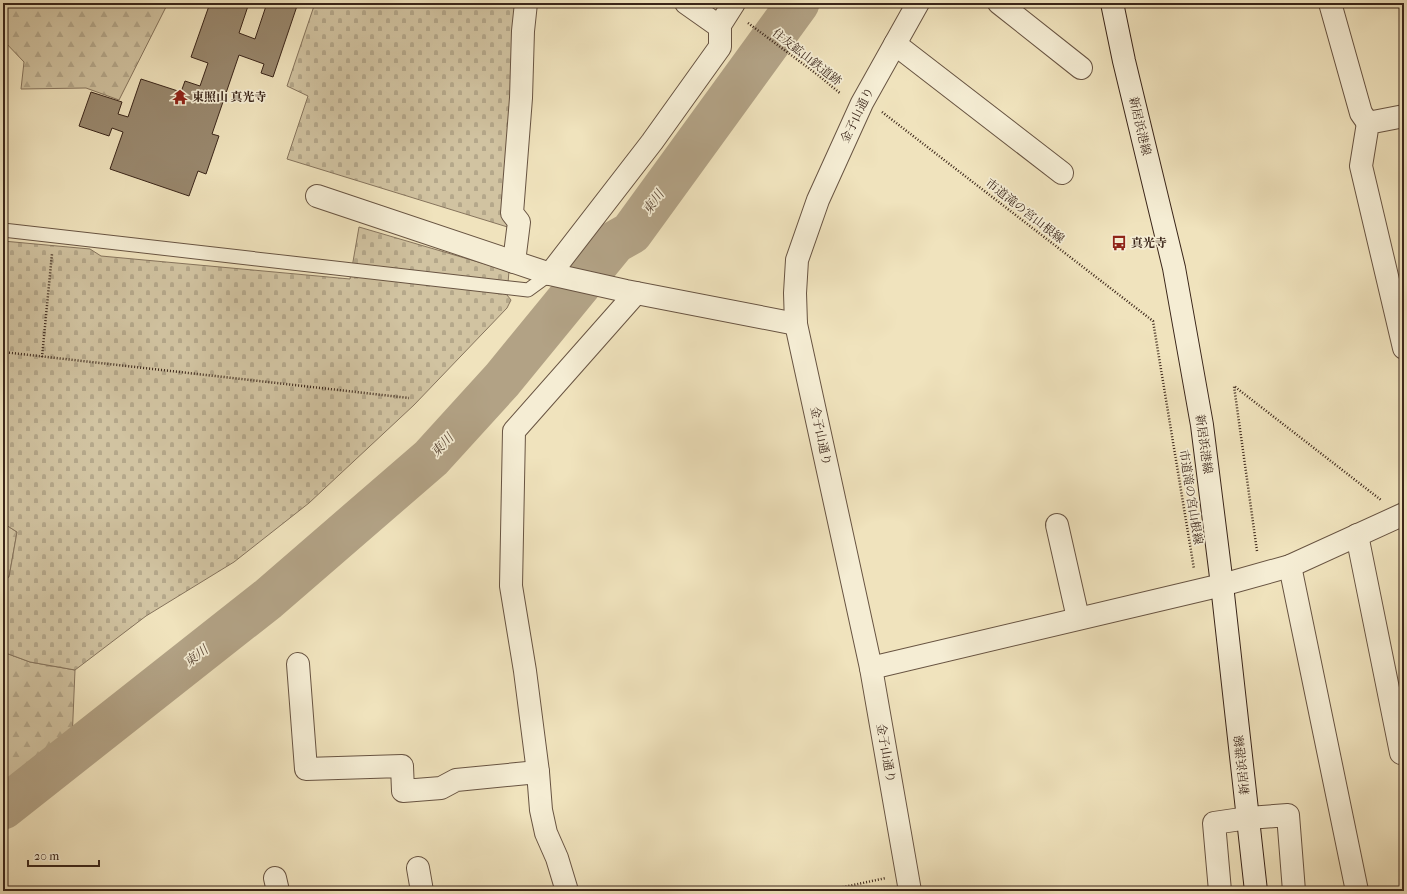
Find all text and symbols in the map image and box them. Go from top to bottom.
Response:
street label: 住友鉱山鉄道跡 [770,26,844,88]
street label: 金子山通り [838,85,876,145]
temple icon: 東照山 真光寺 [171,88,189,106]
place label: 東照山 真光寺 [192,90,267,104]
street label: 新居浜港線 [1126,95,1154,157]
street label: 市道滝の宮山根線 [983,176,1067,246]
water label: 東川 [639,185,668,217]
bus stop icon: 真光寺 [1110,234,1128,252]
place label: 真光寺 [1131,236,1167,250]
street label: 金子山通り [808,405,834,467]
street label: 新居浜港線 [1193,413,1215,475]
water label: 東川 [428,429,458,460]
street label: 市道滝の宮山根線 [1177,448,1205,546]
water label: 東川 [181,641,212,670]
street label: 金子山通り [874,722,898,784]
street label: 新居浜港線 [1232,734,1252,796]
scale bar [28,842,99,868]
text: 20 m [34,849,59,863]

